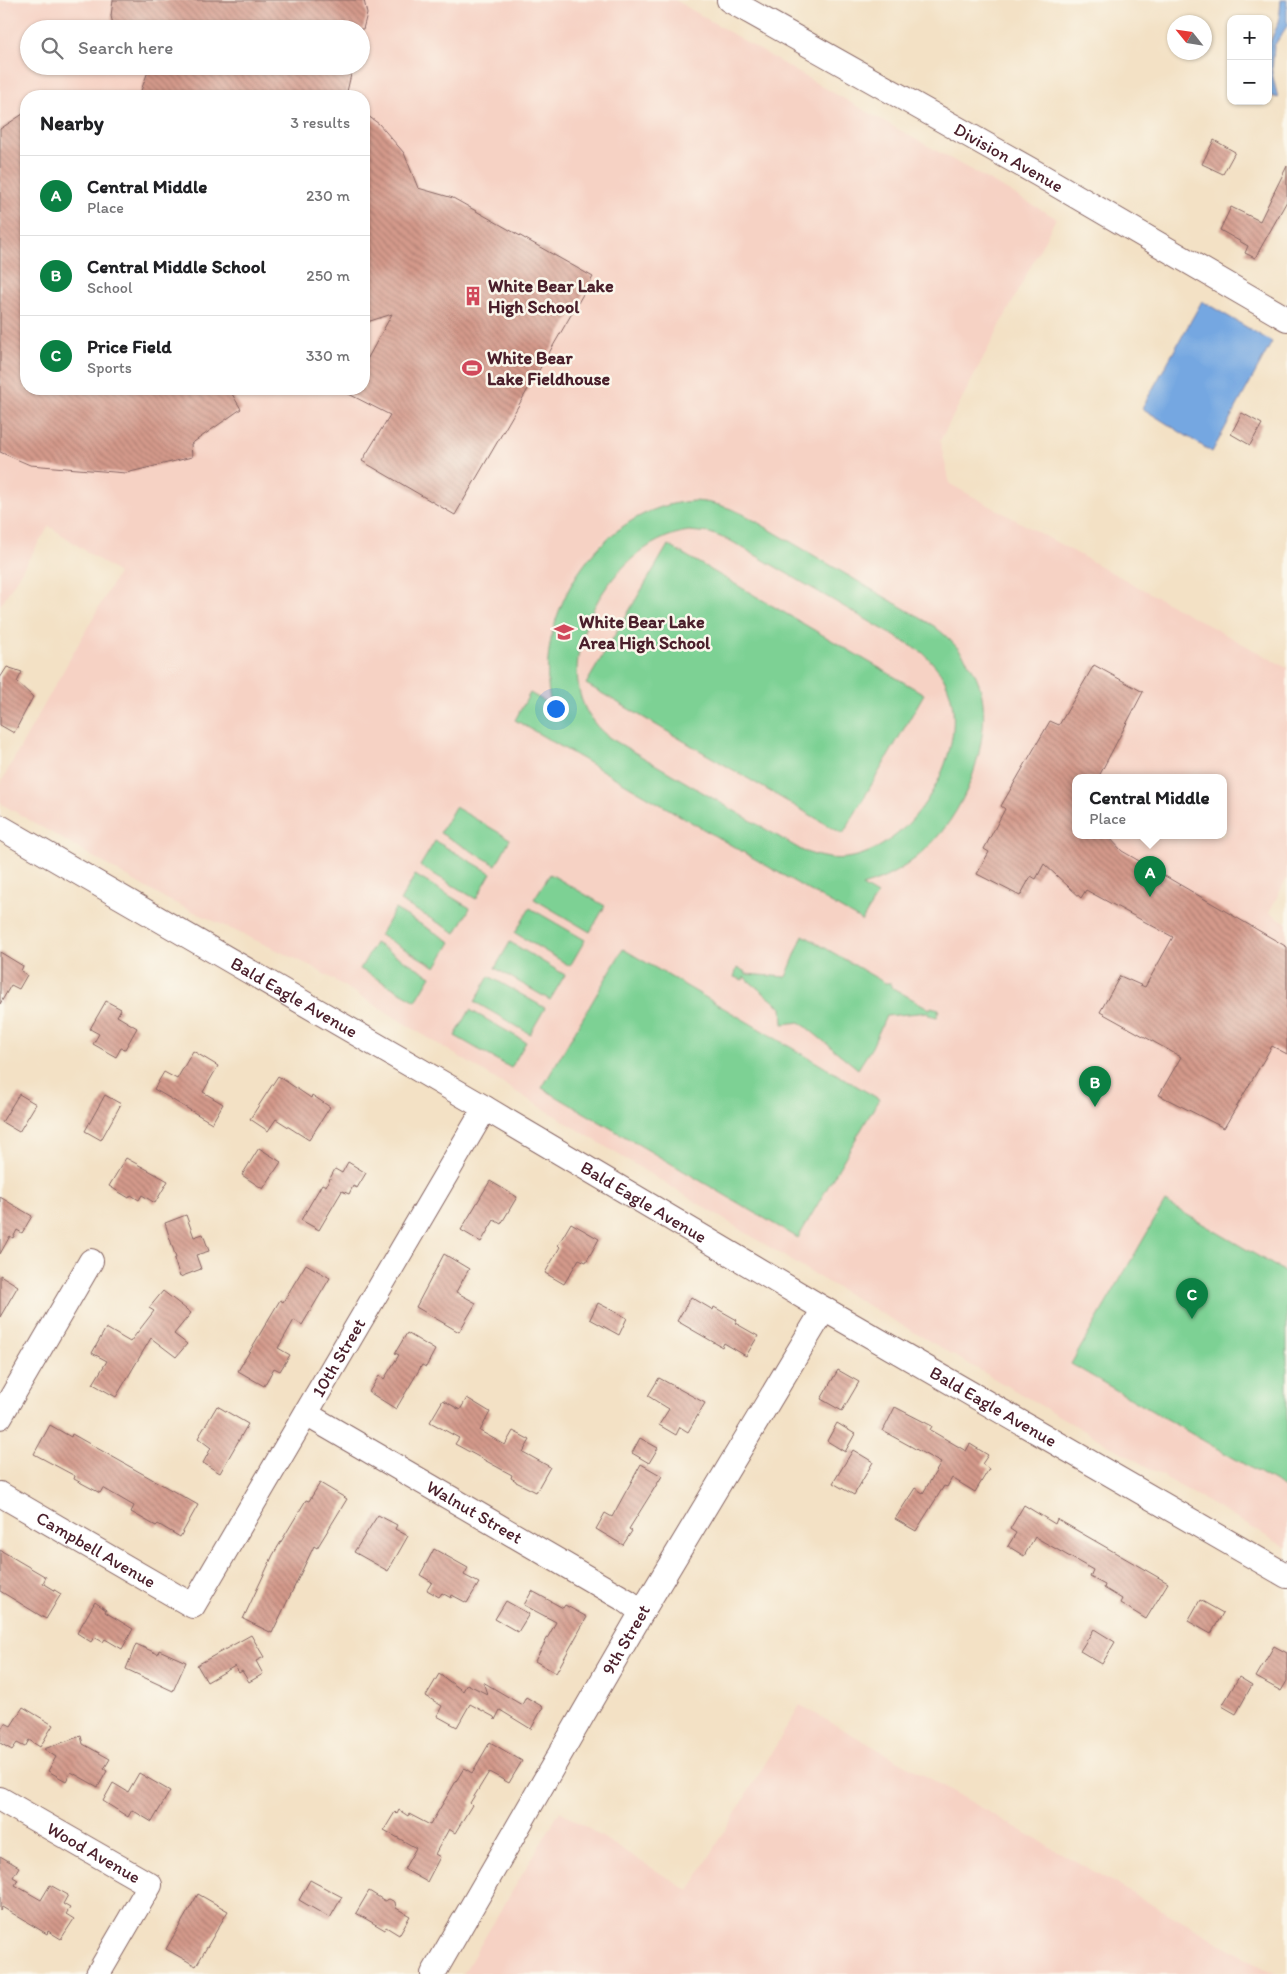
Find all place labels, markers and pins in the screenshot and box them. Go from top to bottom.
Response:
place label: White Bear Lake High School [488,275,614,318]
building icon: White Bear Lake High School [462,285,484,307]
place label: White Bear Lake Fieldhouse [487,347,611,390]
sports icon: White Bear Lake Fieldhouse [461,357,483,379]
place label: White Bear Lake Area High School [578,611,711,654]
school or university icon: White Bear Lake Area High School [553,621,575,643]
pin: A [1134,856,1166,897]
pin: B [1079,1066,1111,1107]
pin: C [1176,1278,1208,1319]

